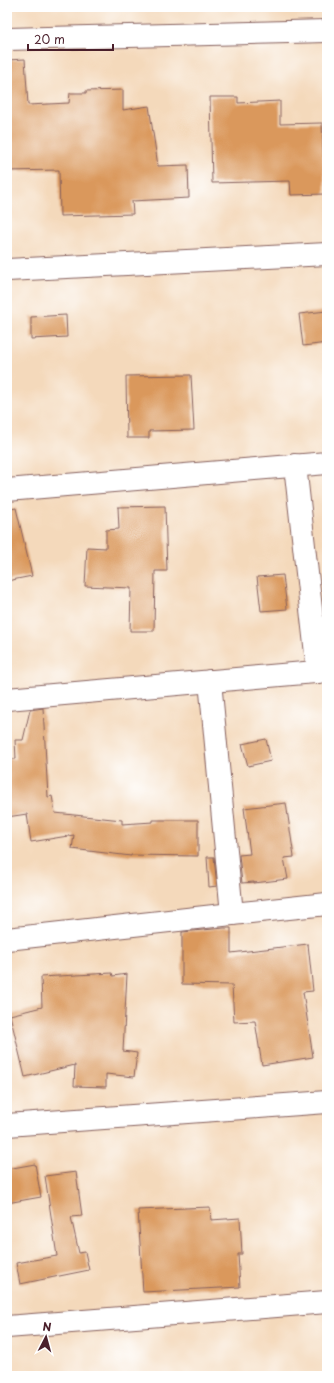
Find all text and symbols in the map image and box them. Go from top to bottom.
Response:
scale bar [28,26,113,52]
text: 20 m [34,30,65,48]
north arrow [26,1317,66,1357]
text: N [42,1318,53,1335]

